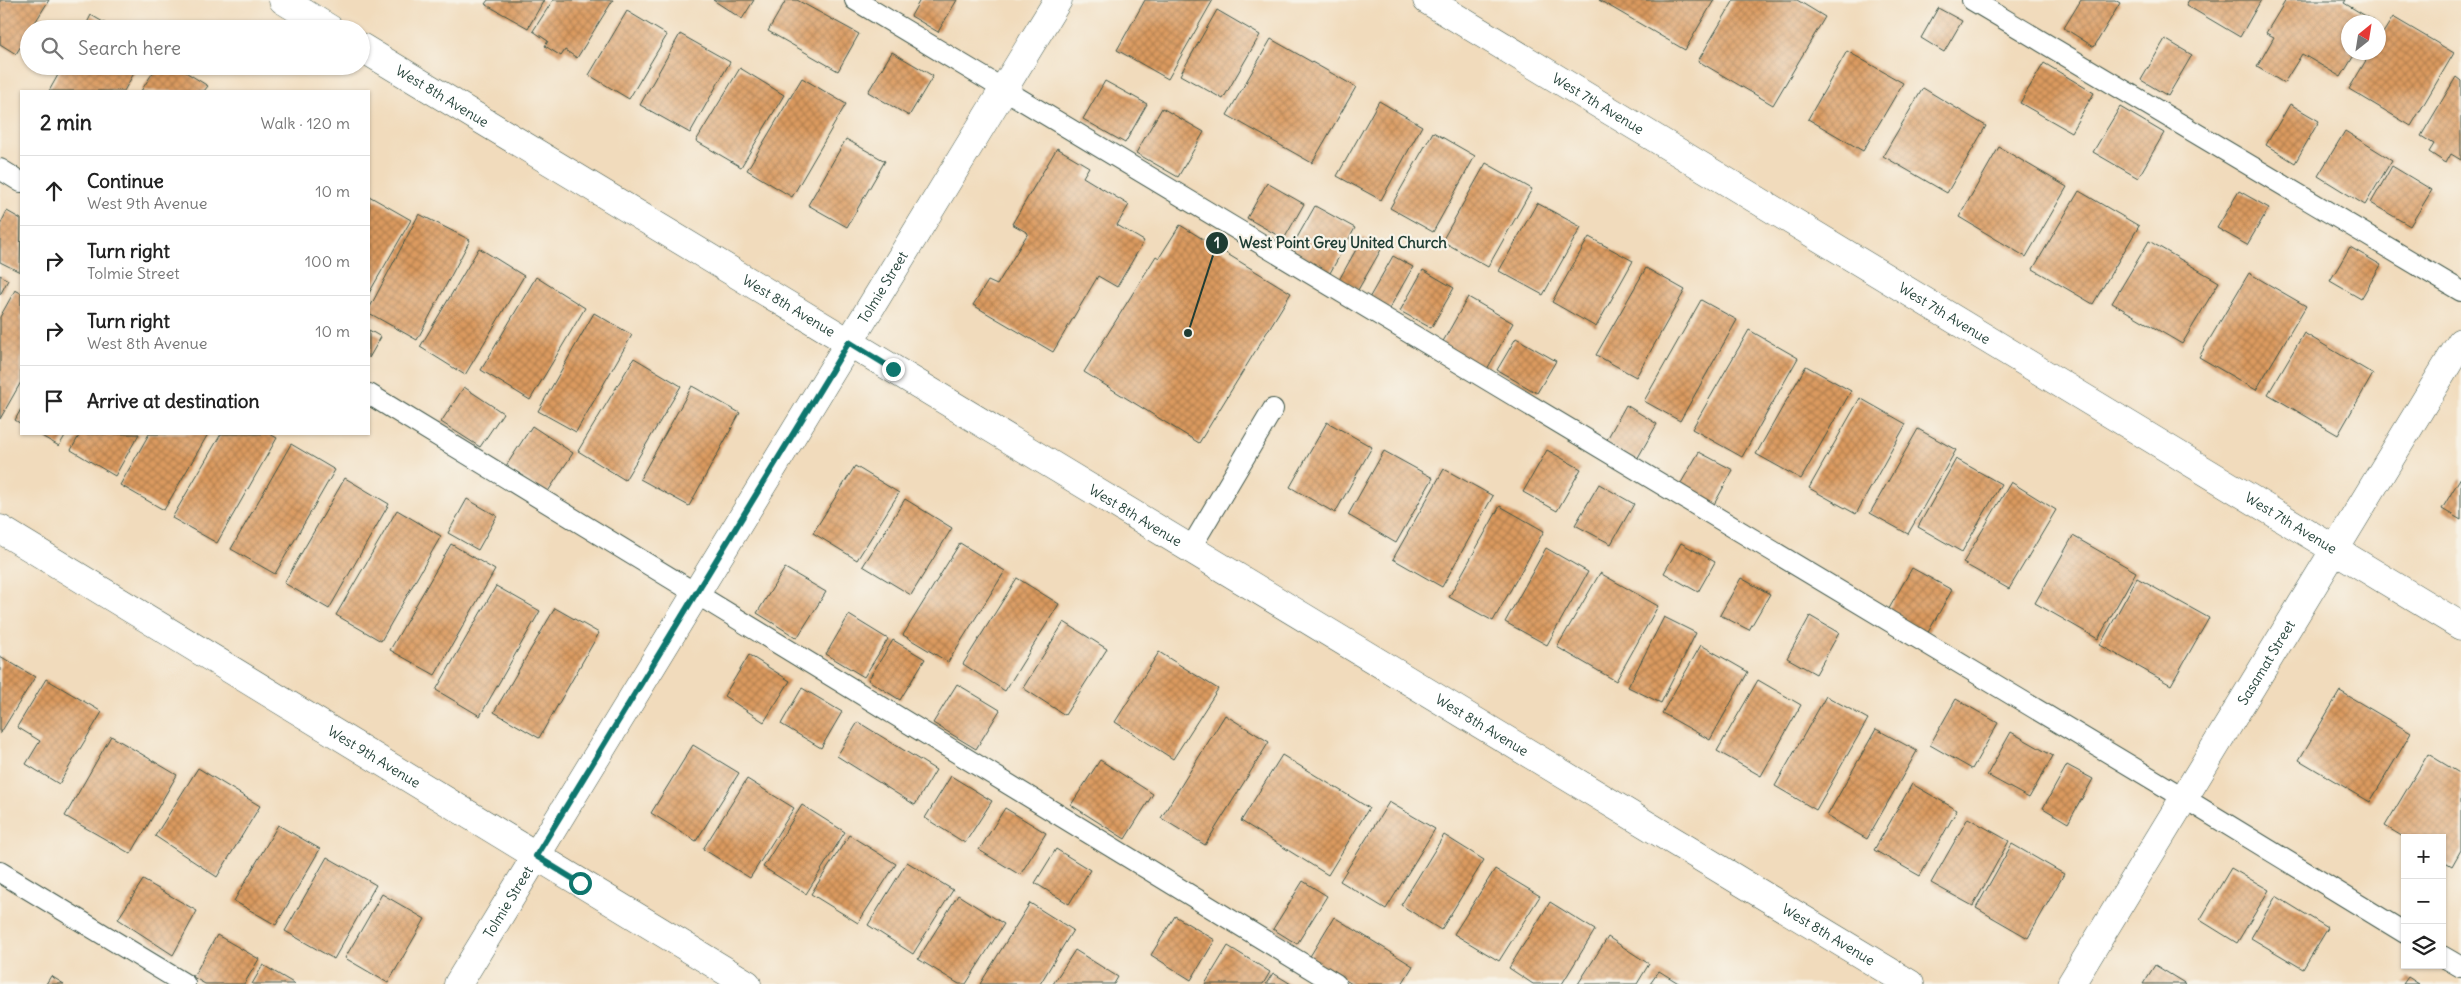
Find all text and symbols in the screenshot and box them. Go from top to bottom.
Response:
north arrow [2341,15,2386,60]
search box [20,20,370,75]
icon: search [38,34,66,62]
text: Search here [78,36,181,60]
street label: West 8th Avenue [393,61,492,131]
street label: West 7th Avenue [1549,69,1647,138]
text: 2 min [40,109,92,136]
text: Walk · 120 m [260,113,350,133]
text: Continue [87,169,164,193]
icon: ahead [40,177,68,205]
text: 10 m [315,181,350,201]
text: West 9th Avenue [87,193,207,213]
callout: West Point Grey United Church [1204,228,1457,258]
text: 1 [1214,233,1220,252]
text: West Point Grey United Church [1239,233,1447,253]
text: Turn right [87,239,170,263]
icon: right [40,247,68,275]
street label: Tolmie Street [854,248,912,327]
text: 100 m [305,251,350,271]
text: Tolmie Street [87,263,180,283]
street label: West 8th Avenue [739,271,839,341]
street label: West 7th Avenue [1895,279,1994,348]
text: Turn right [87,309,170,333]
icon: right [40,317,68,345]
text: 10 m [315,321,350,341]
text: West 8th Avenue [87,333,207,353]
route end [882,358,905,381]
icon: arrive [40,387,68,415]
text: Arrive at destination [87,389,260,413]
street label: West 8th Avenue [1086,480,1185,550]
street label: West 7th Avenue [2242,488,2340,558]
street label: Sasamat Street [2234,617,2299,708]
street label: West 8th Avenue [1432,690,1532,760]
street label: West 9th Avenue [324,722,424,792]
map controls [2401,834,2446,969]
button: + [2401,834,2446,879]
street label: Tolmie Street [479,862,537,941]
route start [569,872,592,895]
button: − [2401,879,2446,924]
street label: West 8th Avenue [1779,900,1878,970]
button: layers [2401,924,2446,969]

